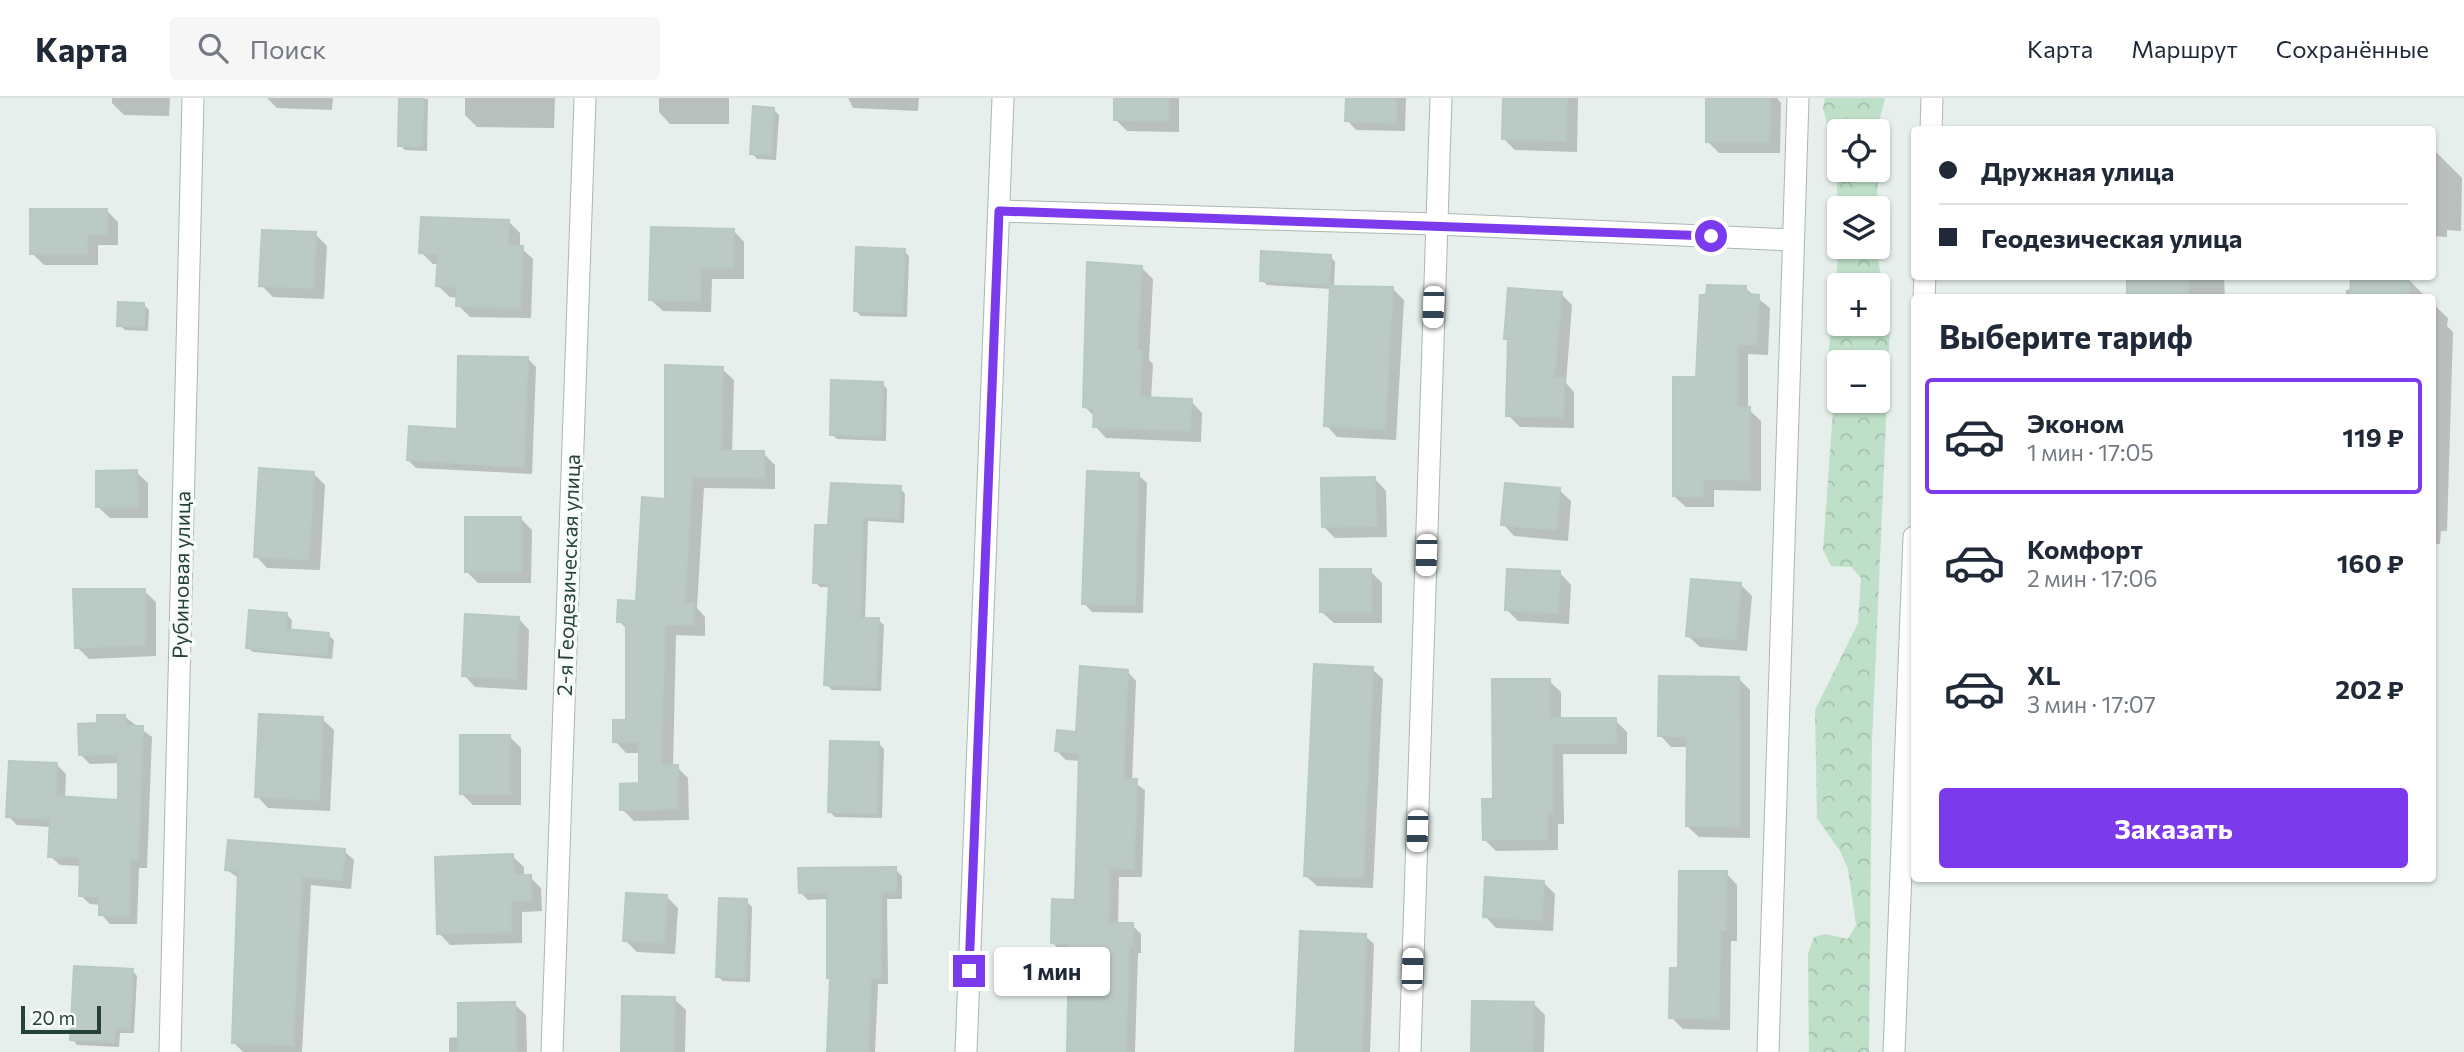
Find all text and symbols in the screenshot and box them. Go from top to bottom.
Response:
search box [170,17,660,80]
text: Карта [35,28,128,69]
icon: search [194,29,232,67]
text: Поиск [250,33,326,64]
text: Карта [2027,34,2093,63]
text: Маршрут [2131,34,2238,63]
text: Сохранённые [2276,34,2429,63]
map controls [1827,119,1890,413]
button: locate [1827,119,1890,182]
text: Дружная улица [1981,155,2174,186]
button: layers [1827,196,1890,259]
route start [1695,220,1727,252]
text: Геодезическая улица [1981,222,2242,253]
button: + [1827,273,1890,336]
car [1422,286,1445,328]
text: Выберите тариф [1939,316,2193,356]
button: − [1827,350,1890,413]
icon: car [1943,405,2006,468]
text: Эконом [2027,407,2124,438]
text: 119 ₽ [2342,421,2404,452]
text: 1 мин · 17:05 [2027,438,2154,466]
street label: 2-я Геодезическая улица [551,454,584,696]
street label: Рубиновая улица [167,491,194,659]
icon: car [1943,531,2006,594]
text: Комфорт [2027,533,2143,564]
car [1415,534,1438,576]
text: 160 ₽ [2337,547,2404,578]
text: 2 мин · 17:06 [2027,564,2157,592]
icon: car [1943,657,2006,720]
text: XL [2027,659,2061,690]
text: 202 ₽ [2335,673,2404,704]
text: 3 мин · 17:07 [2027,690,2156,718]
button: Заказать [1939,788,2408,868]
car [1406,810,1429,852]
callout: 1 мин [993,946,1109,996]
car [1401,948,1424,990]
route end [953,955,985,987]
text: 1 мин [1023,957,1081,985]
scale bar [21,1003,102,1035]
text: 20 m [32,1006,75,1029]

